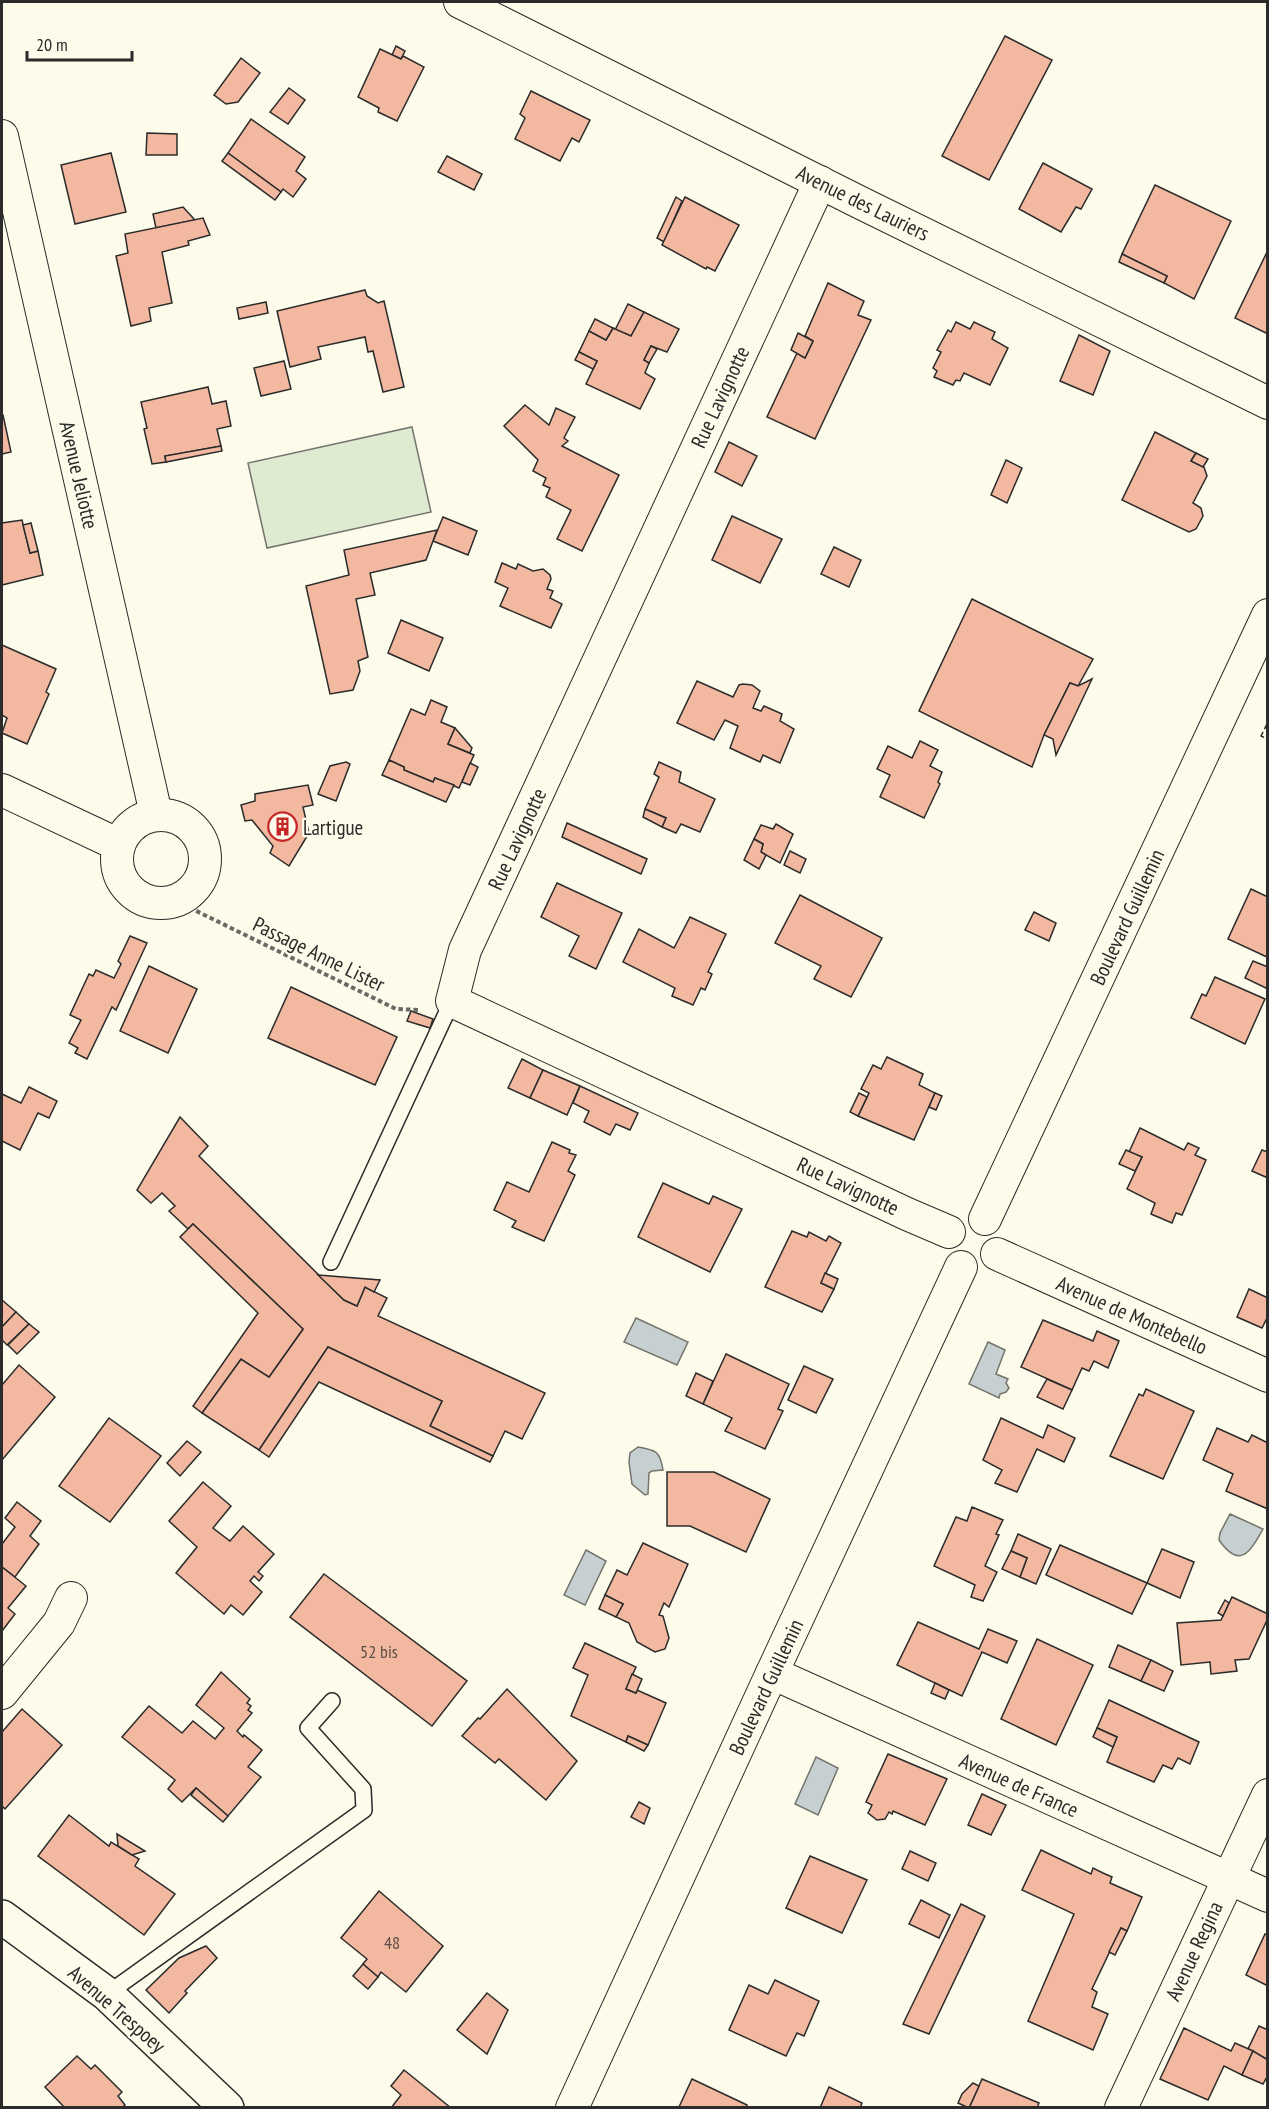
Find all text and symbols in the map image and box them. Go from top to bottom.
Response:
scale bar [27,24,132,62]
text: 20 m [36,33,68,56]
street label: Avenue des Lauriers [792,159,934,247]
street label: Rue Lavignotte [685,342,755,452]
street label: Avenue Jeliotte [53,418,105,532]
street label: Rue Lavignotte [482,784,552,894]
building icon: Lartigue [266,811,298,843]
place label: Lartigue [303,814,363,841]
street label: Boulevard Guillemin [1084,845,1170,989]
street label: Passage Anne Lister [249,910,390,998]
street label: Rue Lavignotte [793,1151,903,1221]
street label: Avenue de Montebello [1052,1270,1212,1360]
street label: Boulevard Guillemin [723,1615,809,1759]
house number: 52 bis [360,1640,398,1663]
street label: Avenue de France [955,1747,1083,1823]
street label: Avenue Regina [1159,1897,1229,2005]
house number: 48 [384,1931,400,1954]
street label: Avenue Trespoey [63,1959,171,2059]

